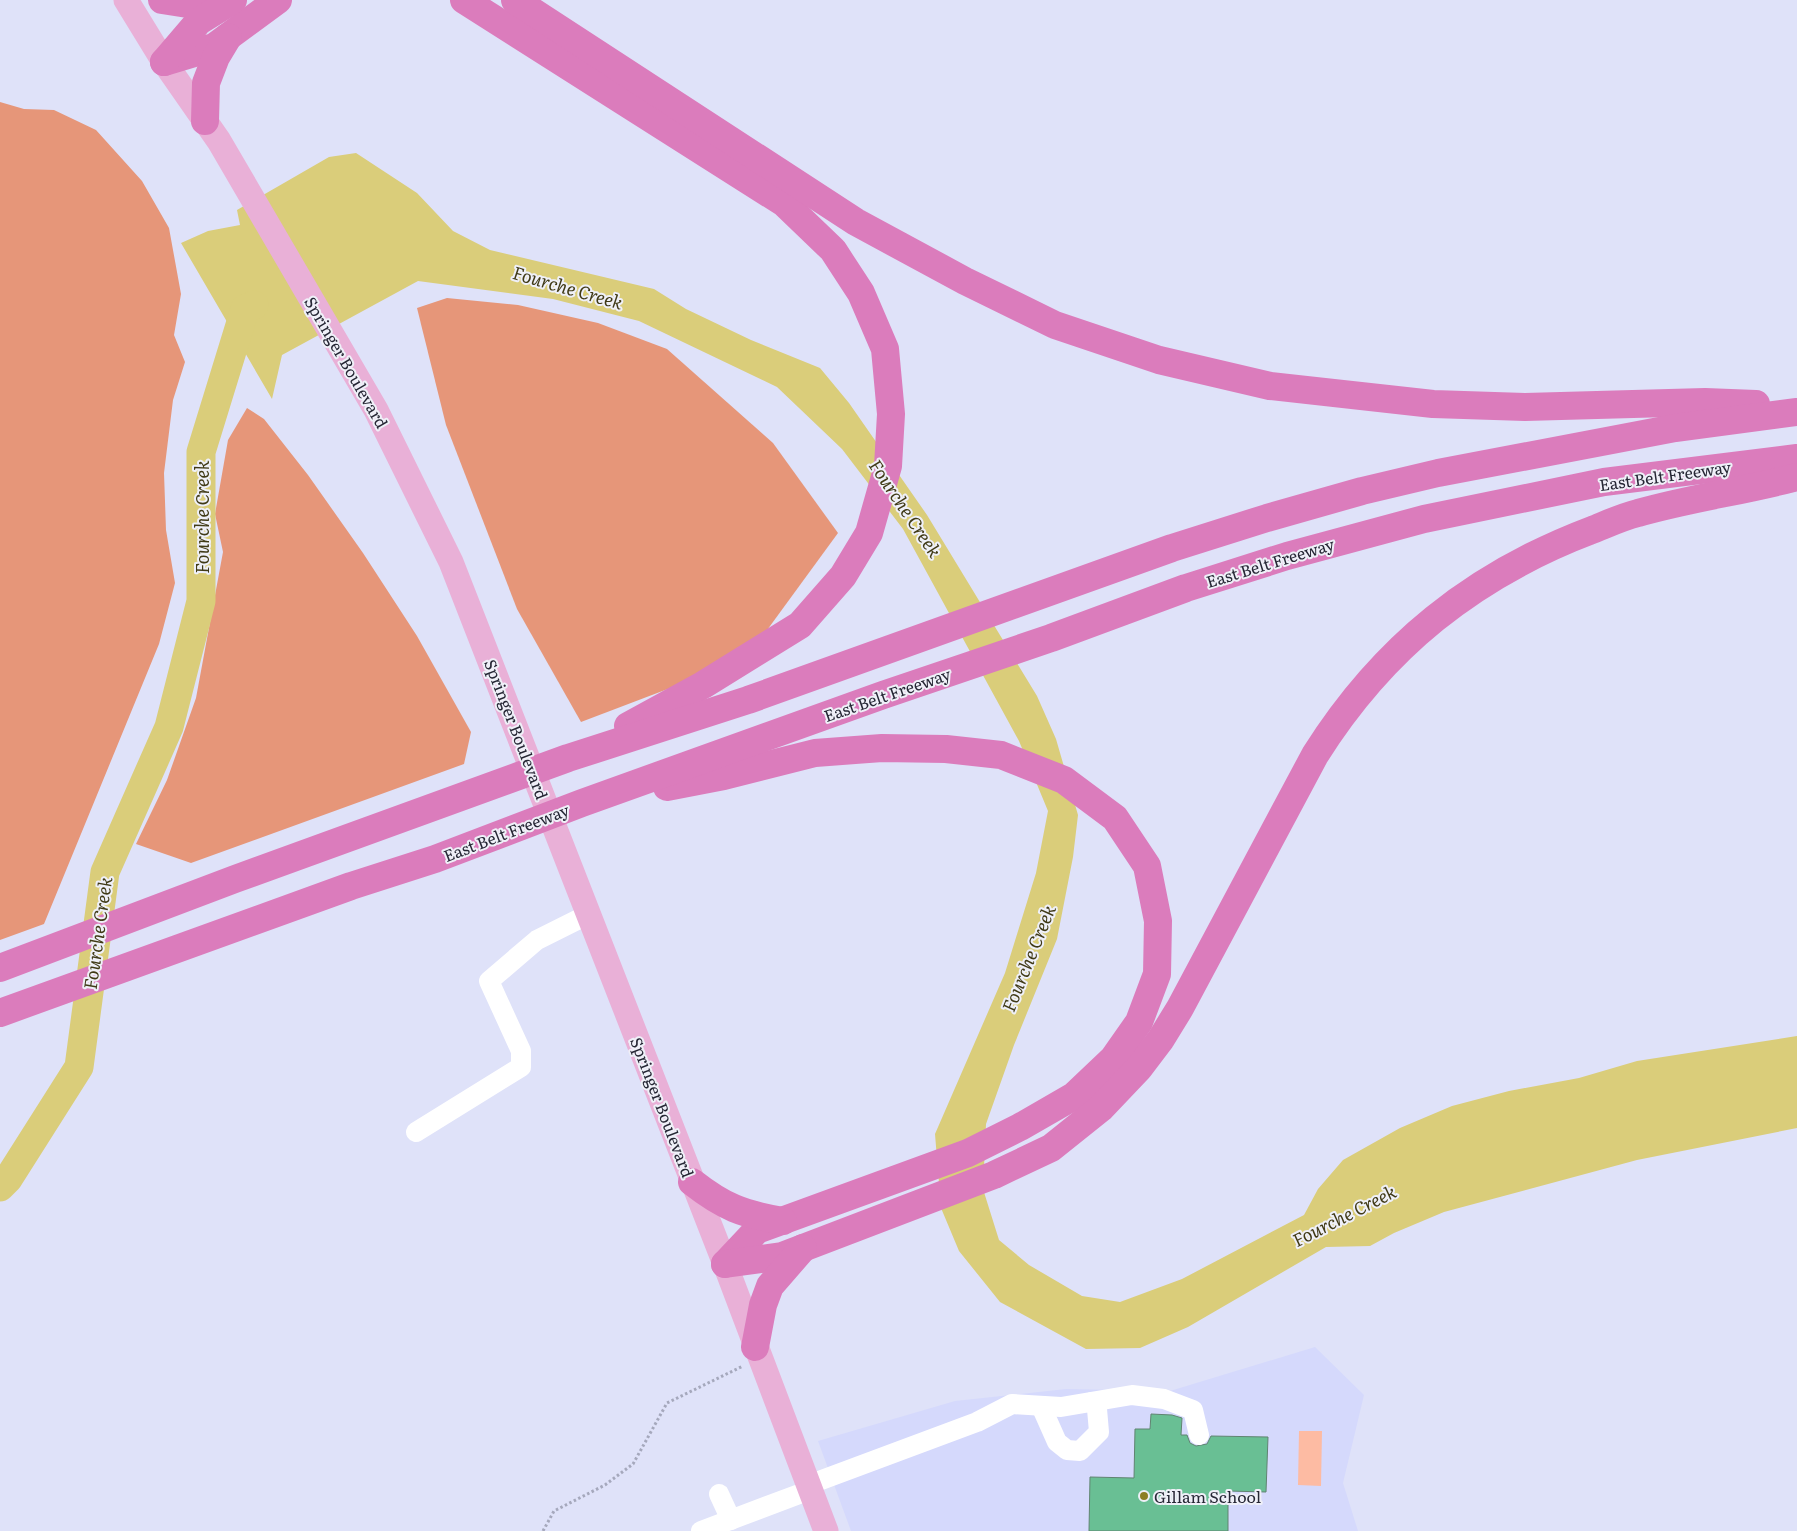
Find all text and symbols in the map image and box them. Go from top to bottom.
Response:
water label: Fourche Creek [510,258,626,316]
street label: Springer Boulevard [299,292,395,432]
water label: Fourche Creek [863,453,949,563]
street label: East Belt Freeway [1598,454,1733,496]
water label: Fourche Creek [188,460,215,574]
street label: East Belt Freeway [1203,531,1338,593]
street label: Springer Boulevard [479,655,555,803]
street label: East Belt Freeway [820,661,954,727]
street label: East Belt Freeway [440,797,573,867]
water label: Fourche Creek [76,875,118,991]
water label: Fourche Creek [994,900,1062,1016]
street label: Springer Boulevard [625,1033,701,1181]
water label: Fourche Creek [1287,1177,1401,1253]
place label: Gillam School [1154,1484,1261,1508]
marker: Gillam School [1138,1490,1150,1502]

